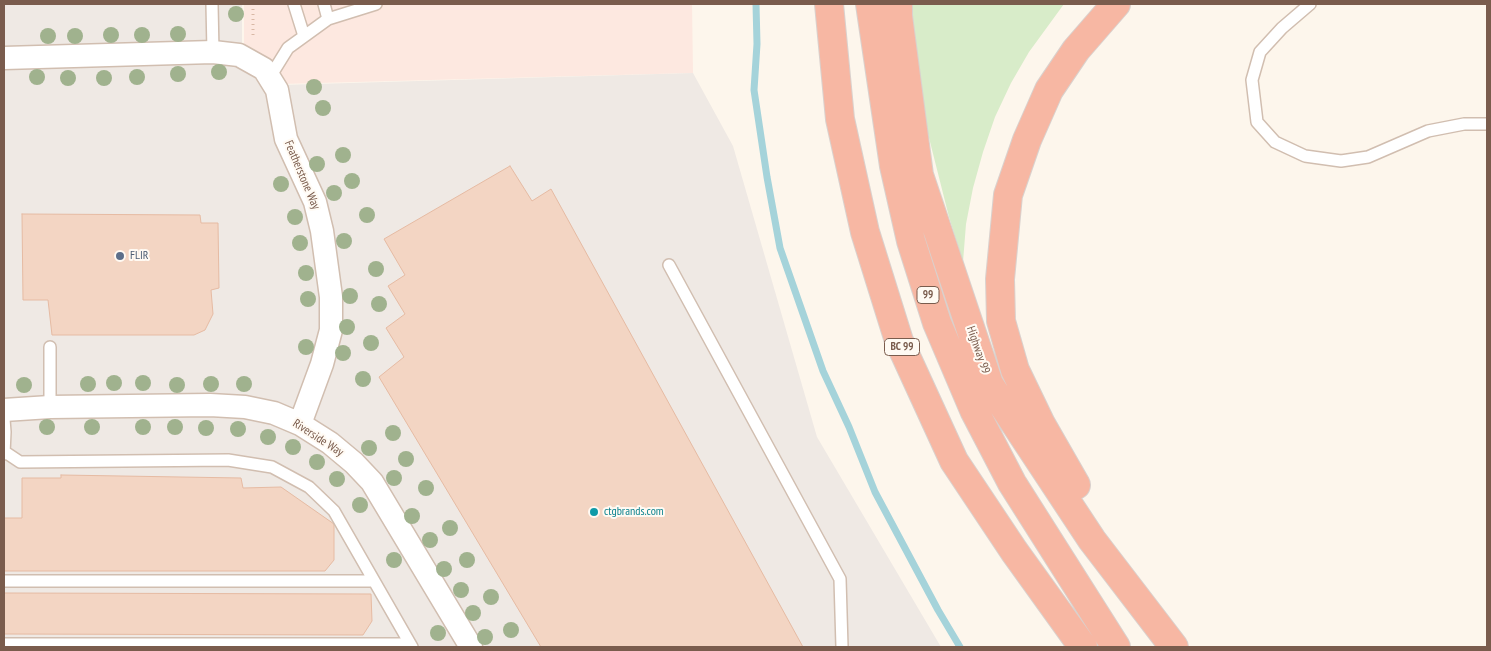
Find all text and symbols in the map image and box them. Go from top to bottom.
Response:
street label: Featherstone Way [281,138,323,212]
place label: FLIR [130,249,148,263]
marker: FLIR [114,250,126,262]
road number: 99 [917,286,939,304]
street label: Highway 99 [963,324,993,376]
road number: BC 99 [884,338,920,356]
street label: Riverside Way [290,416,346,460]
place label: ctgbrands.com [604,505,664,519]
marker: ctgbrands.com [588,506,600,518]

